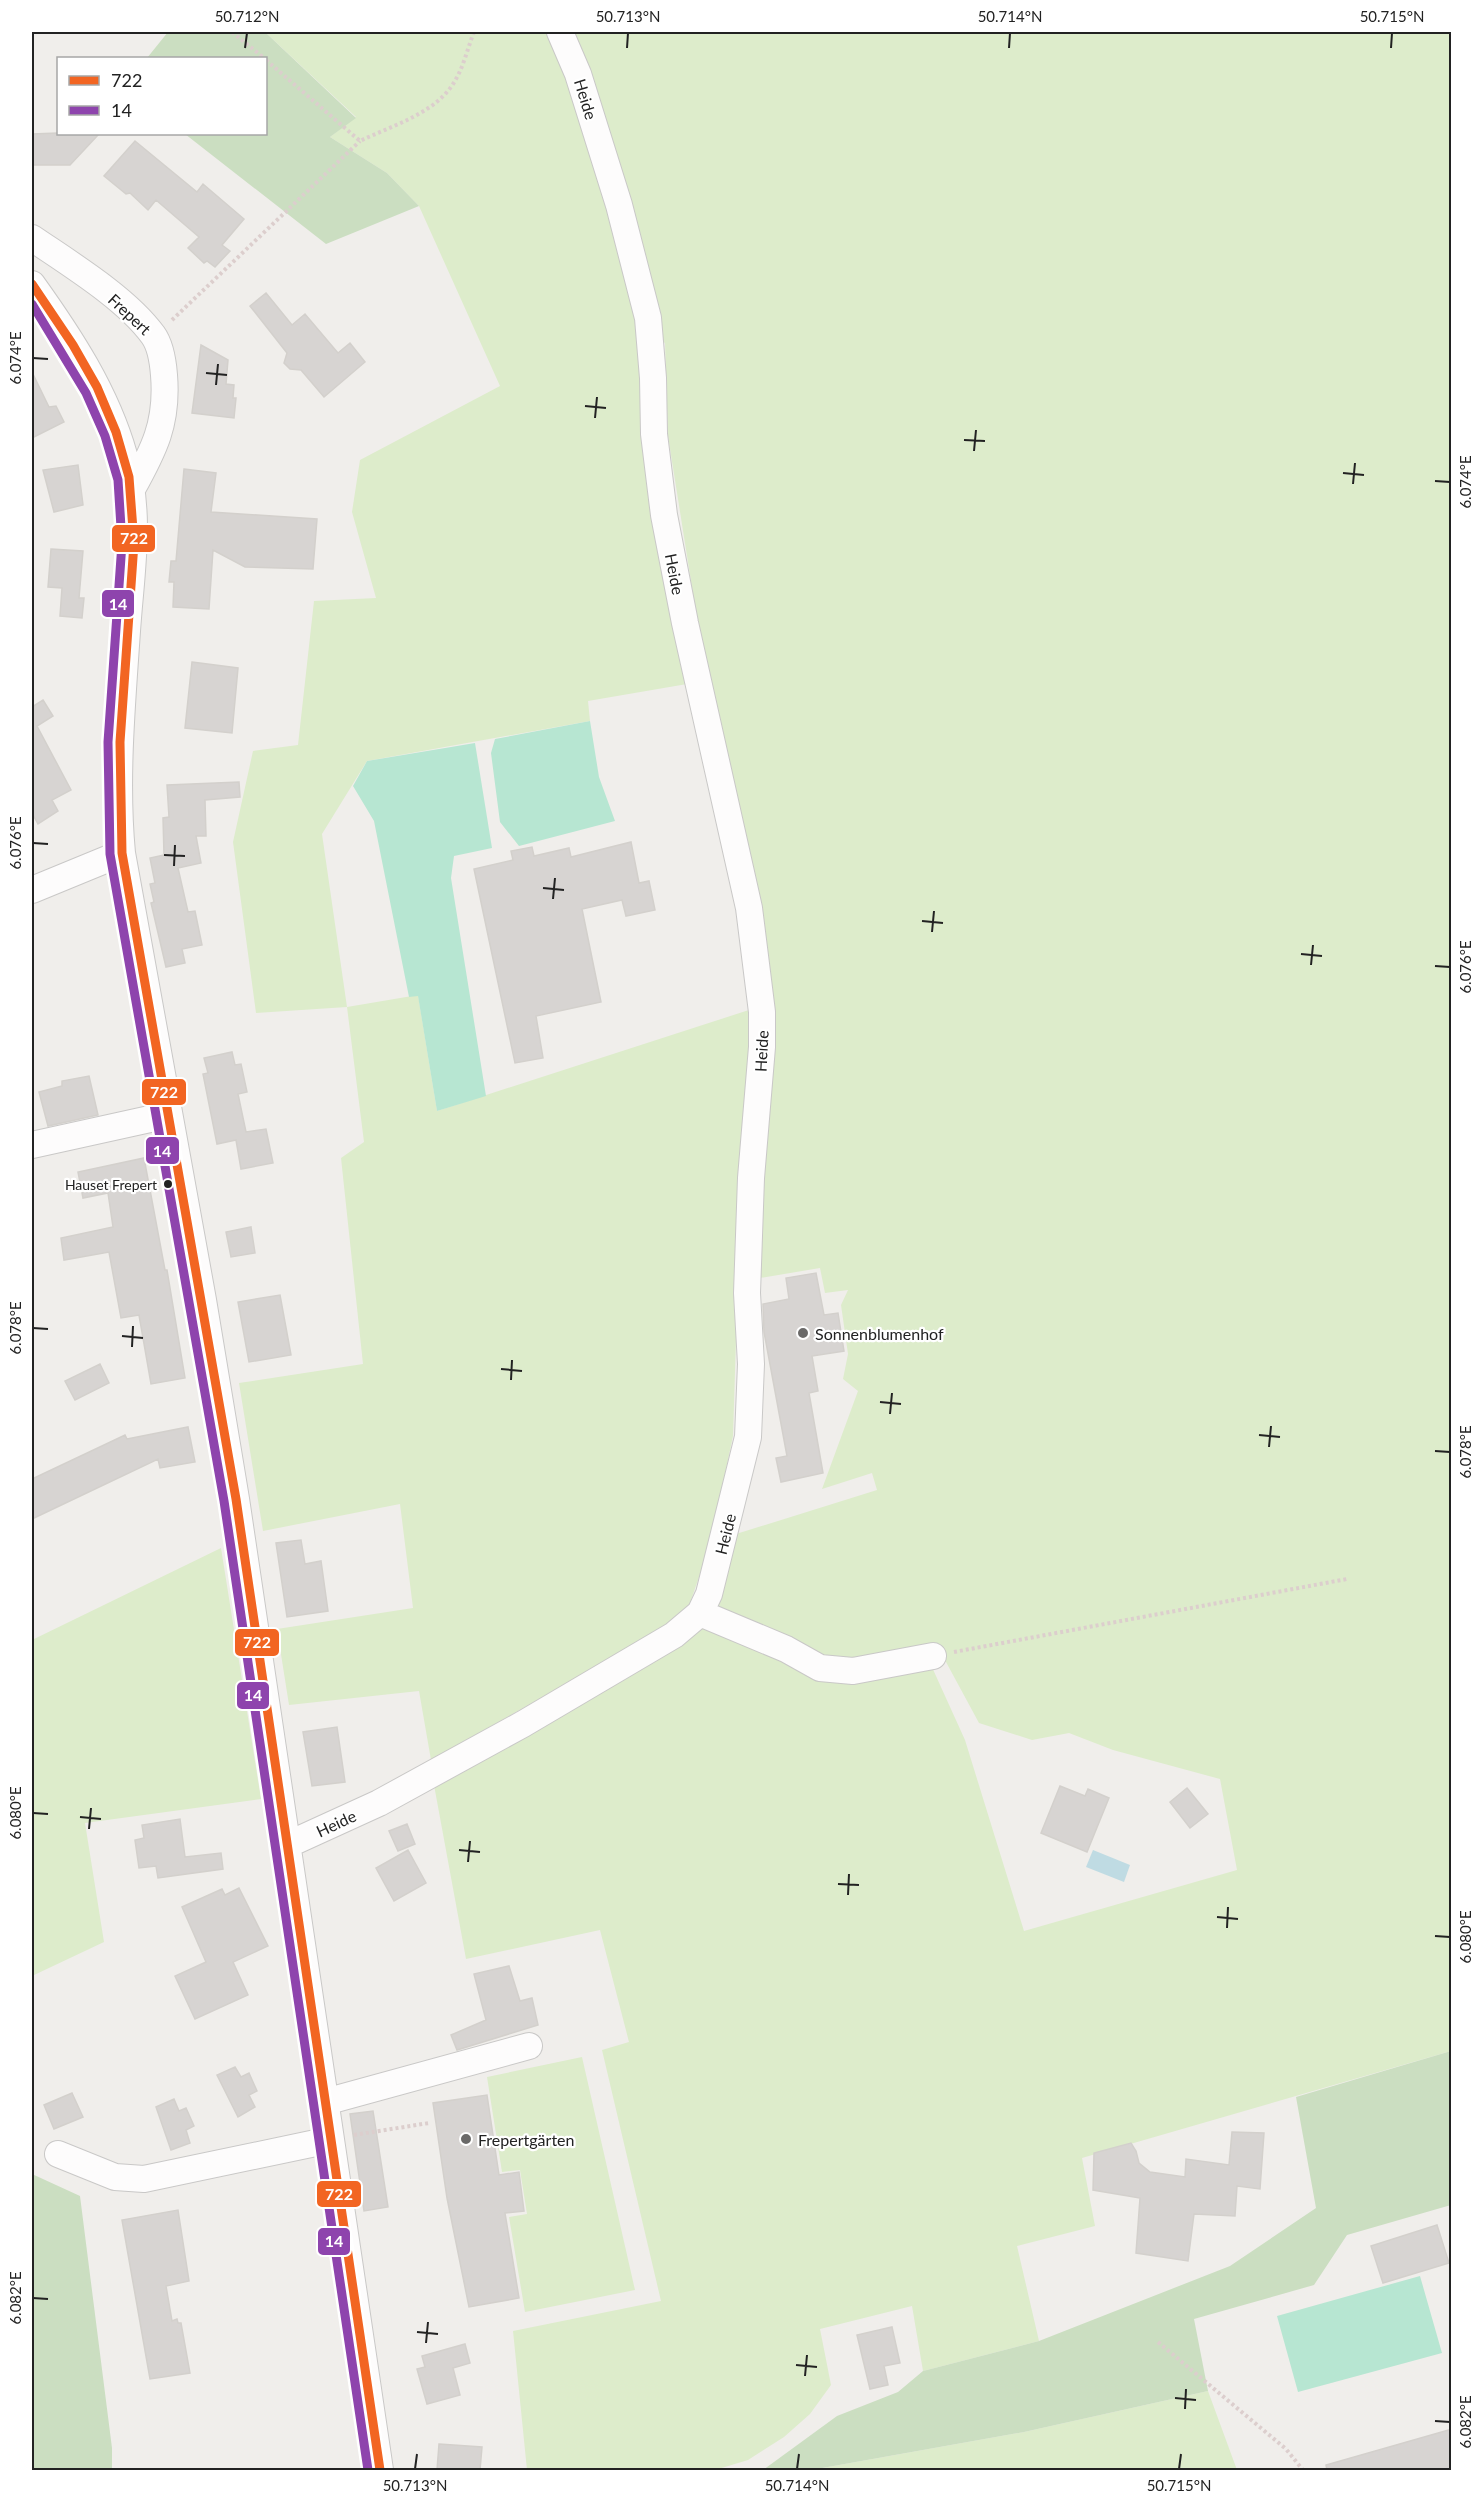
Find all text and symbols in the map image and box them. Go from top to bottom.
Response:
text: 50.712°N [215,7,279,25]
text: 50.713°N [596,7,660,25]
text: 50.714°N [978,7,1042,25]
text: 50.715°N [1360,7,1424,25]
legend [57,57,267,135]
text: 722 [111,69,142,91]
street label: Heide [571,76,601,122]
text: 14 [111,99,132,121]
street label: Frepert [105,290,155,339]
text: 6.074°E [6,331,24,385]
text: 6.074°E [1456,455,1474,509]
line badge: 722 [111,524,156,553]
text: 722 [120,528,148,547]
street label: Heide [662,552,688,596]
line badge: 14 [101,589,135,618]
text: 14 [109,594,127,613]
text: 6.076°E [6,816,24,870]
text: 6.076°E [1456,940,1474,994]
street label: Heide [750,1030,772,1072]
line badge: 722 [141,1078,187,1106]
text: 722 [150,1082,178,1101]
line badge: 14 [145,1136,180,1165]
text: 14 [153,1141,171,1160]
place label: Hauset Frepert [65,1176,157,1193]
marker: Hauset Frepert [162,1178,174,1190]
text: 6.078°E [6,1301,24,1355]
place label: Sonnenblumenhof [815,1324,944,1343]
marker: Sonnenblumenhof [796,1326,810,1340]
text: 6.078°E [1456,1425,1474,1479]
street label: Heide [711,1511,739,1557]
line badge: 722 [234,1628,280,1657]
text: 722 [243,1632,271,1651]
line badge: 14 [236,1681,270,1710]
text: 14 [244,1685,262,1704]
text: 6.080°E [6,1786,24,1840]
street label: Heide [313,1806,359,1840]
text: 6.080°E [1456,1910,1474,1964]
place label: Frepertgärten [478,2130,574,2149]
marker: Frepertgärten [459,2132,473,2146]
line badge: 722 [316,2180,362,2208]
text: 722 [325,2184,353,2203]
line badge: 14 [317,2227,351,2256]
text: 14 [325,2231,343,2250]
text: 6.082°E [6,2271,24,2325]
text: 6.082°E [1456,2395,1474,2449]
text: 50.713°N [383,2476,447,2494]
text: 50.714°N [765,2476,829,2494]
text: 50.715°N [1147,2476,1211,2494]

